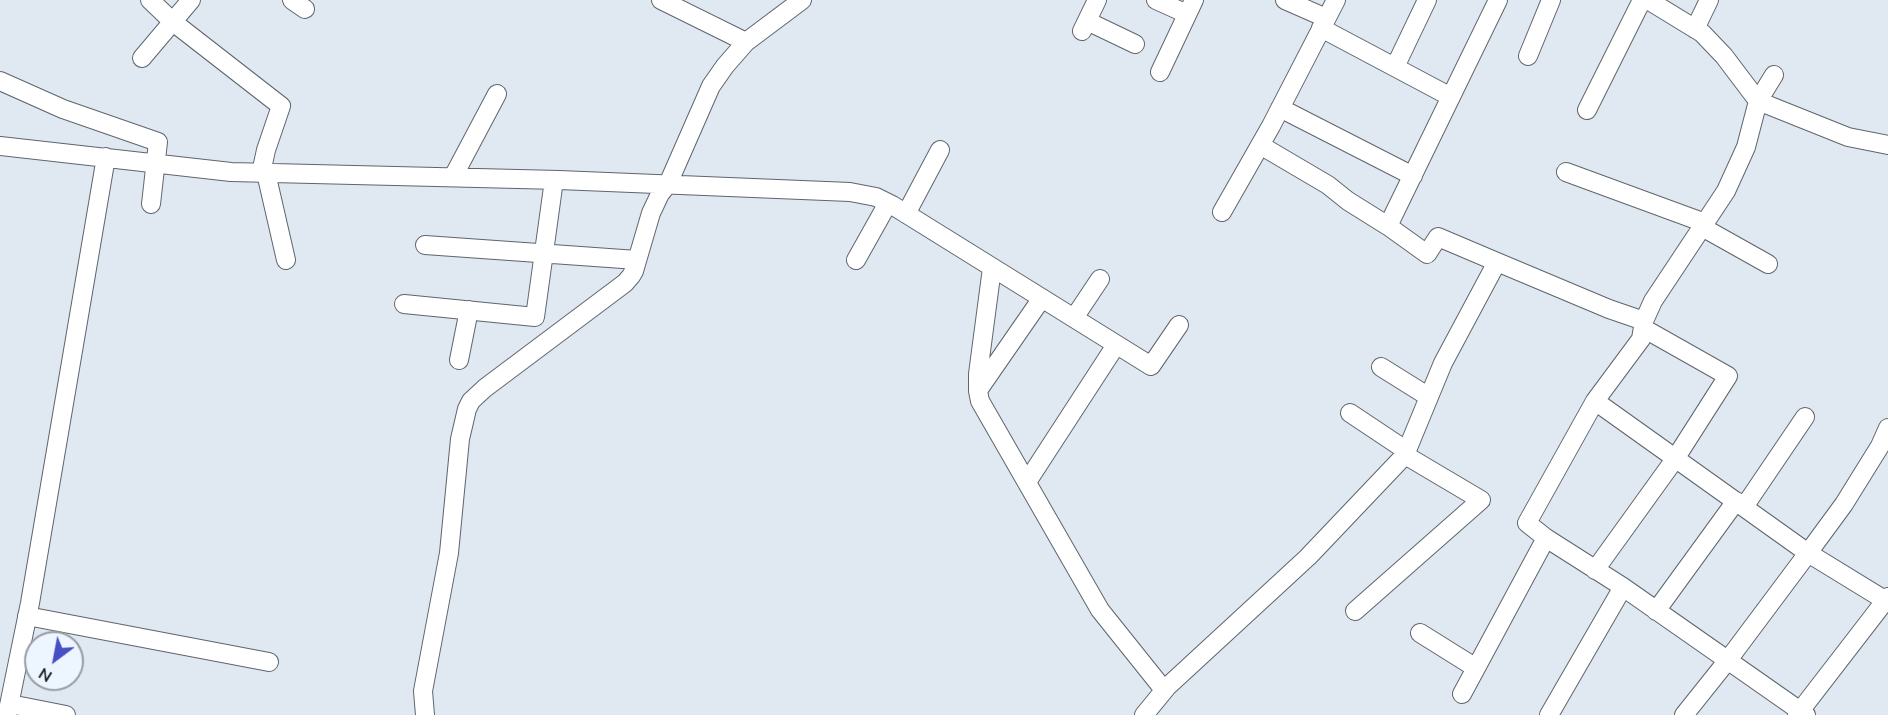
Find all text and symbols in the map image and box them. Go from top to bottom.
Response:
north arrow [24,631,84,691]
text: N [35,662,56,687]

